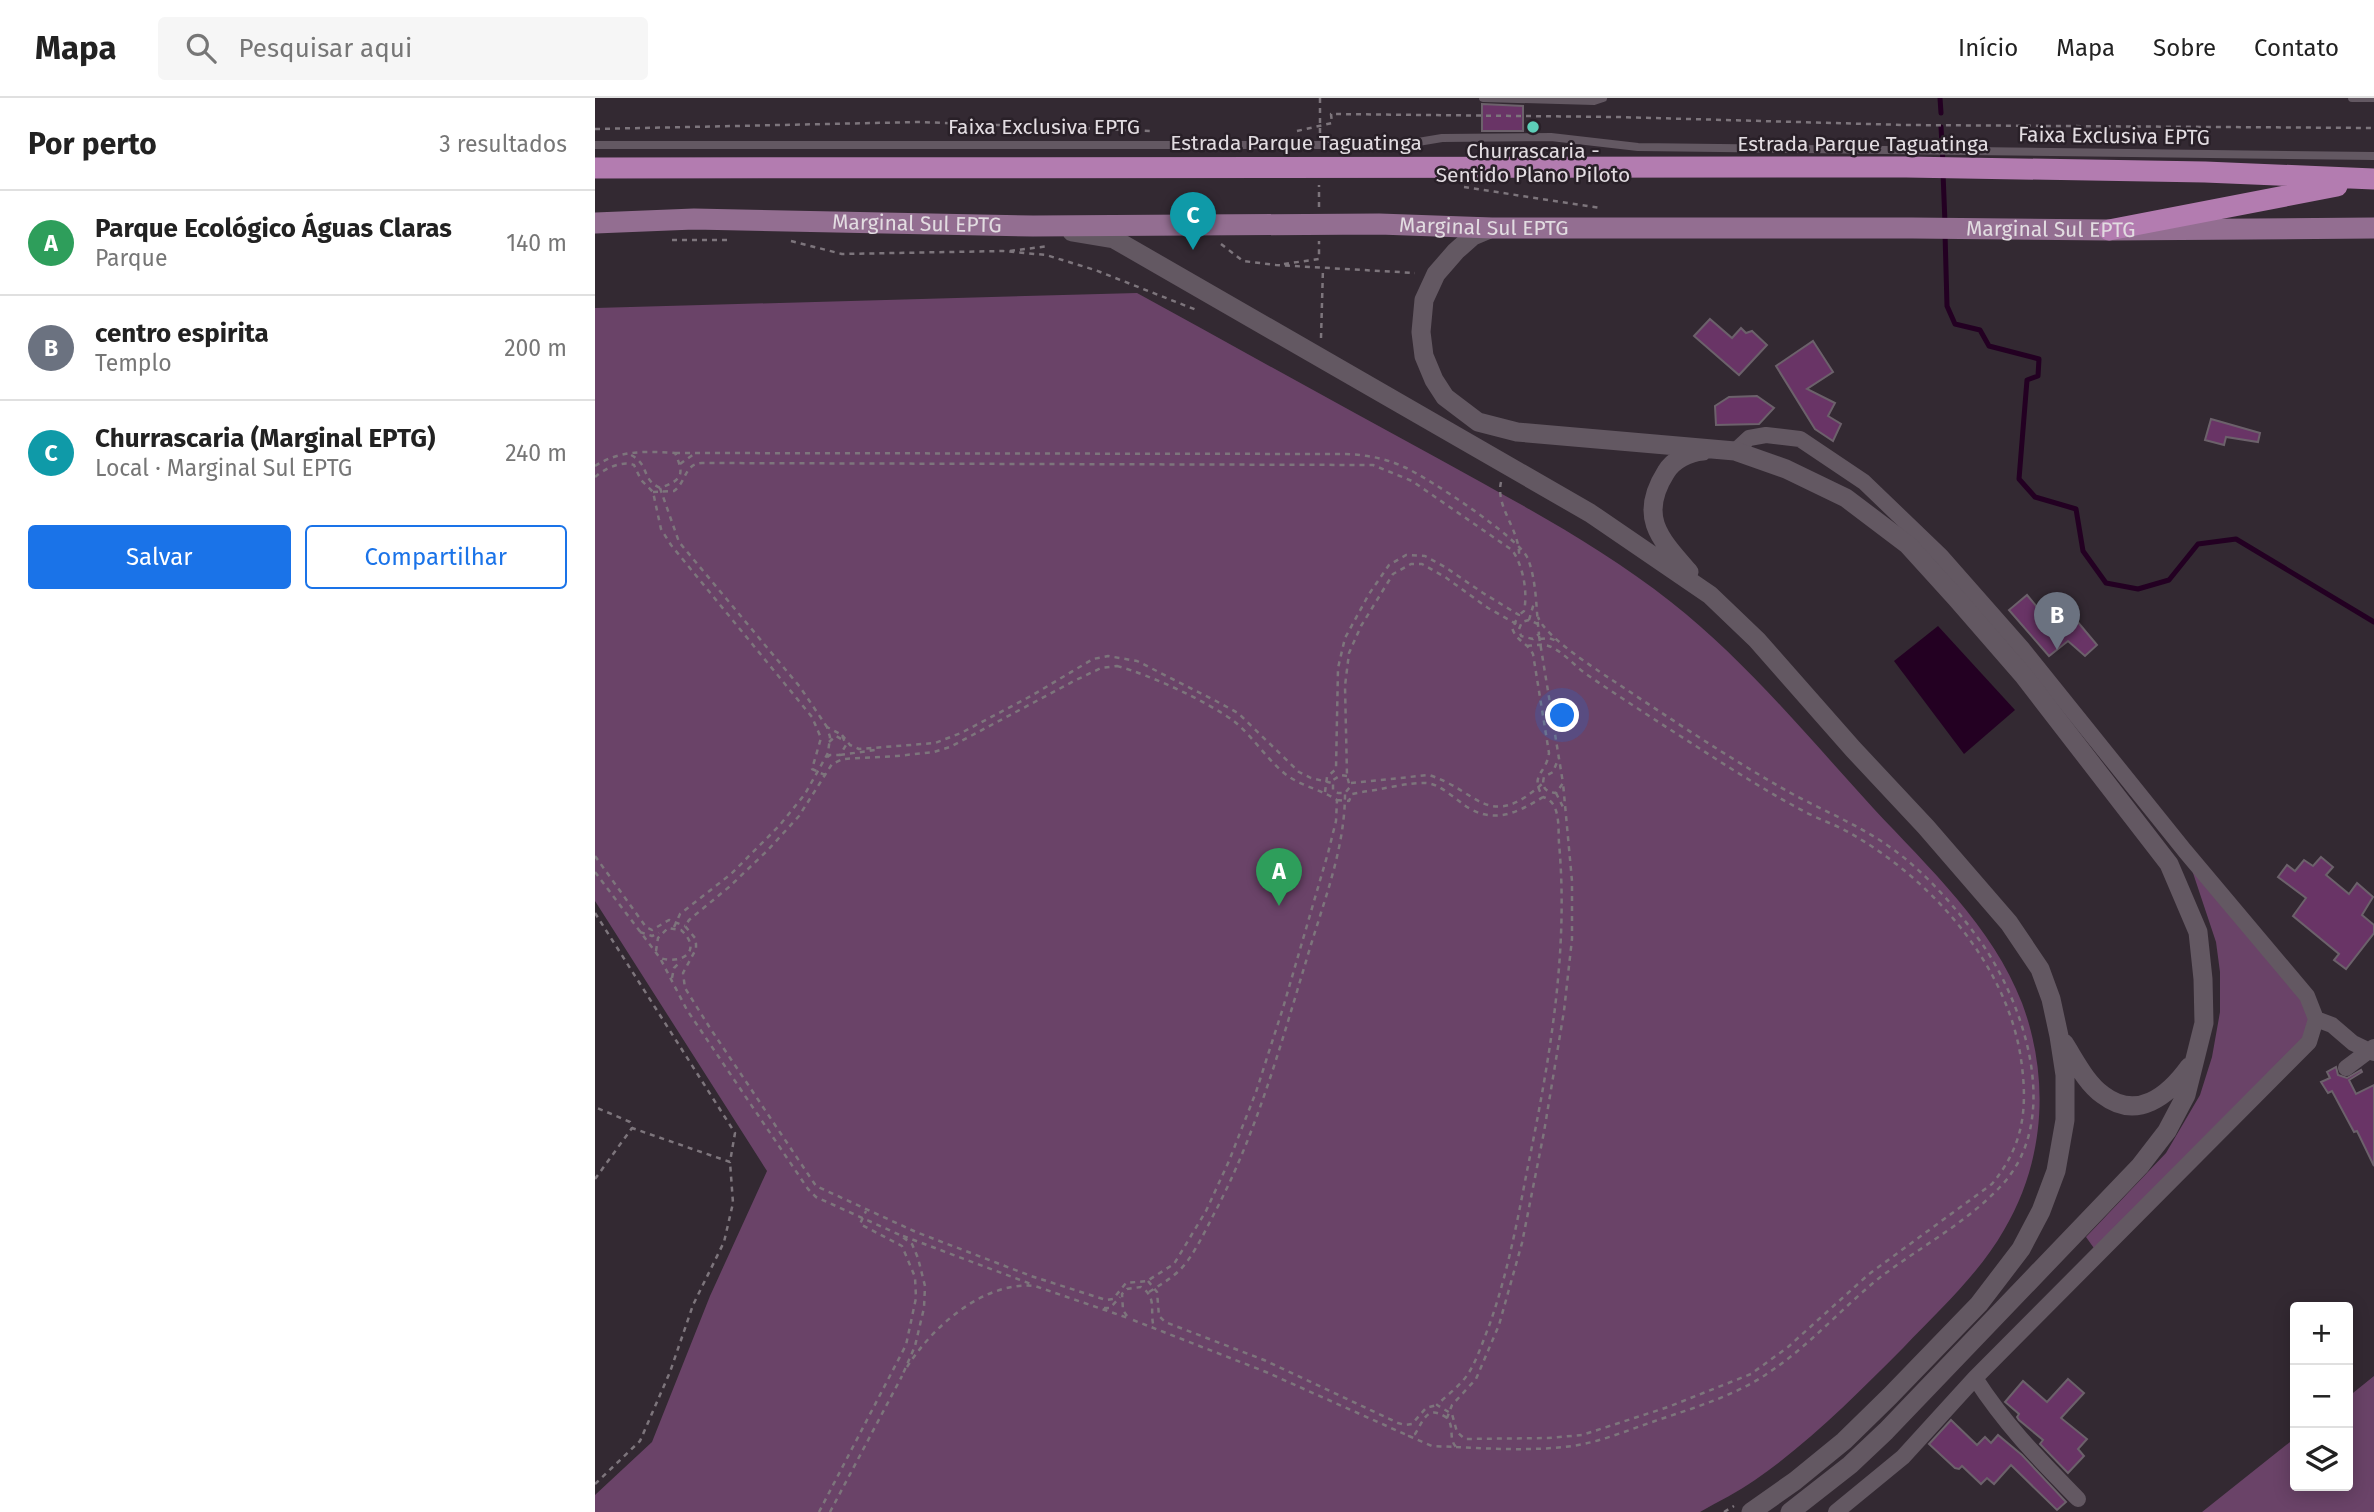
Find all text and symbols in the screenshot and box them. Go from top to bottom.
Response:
search box [158,17,648,80]
text: Mapa [35,28,116,68]
icon: search [182,29,220,67]
text: Pesquisar aqui [238,33,412,64]
text: Início [1958,34,2018,62]
text: Mapa [2056,34,2115,62]
text: Sobre [2153,34,2216,62]
text: Contato [2254,34,2339,62]
street label: Faixa Exclusiva EPTG [948,114,1140,140]
marker: Churrascaria - Sentido Plano Piloto [1525,119,1541,135]
street label: Faixa Exclusiva EPTG [2018,121,2210,151]
text: Por perto [28,126,157,162]
text: 3 resultados [439,130,567,158]
street label: Estrada Parque Taguatinga [1170,130,1422,156]
street label: Estrada Parque Taguatinga [1737,131,1989,157]
place label: Churrascaria - Sentido Plano Piloto [1436,138,1630,188]
pin: C [1170,192,1216,250]
street label: Marginal Sul EPTG [832,209,1002,238]
street label: Marginal Sul EPTG [1399,212,1568,241]
text: Parque Ecológico Águas Claras [95,213,452,244]
street label: Marginal Sul EPTG [1966,216,2136,243]
text: A [44,229,58,257]
text: 140 m [506,229,567,257]
text: Parque [95,244,167,272]
text: centro espirita [95,318,269,349]
text: B [44,334,58,362]
text: 200 m [504,334,567,362]
text: Templo [95,349,172,377]
text: Churrascaria (Marginal EPTG) [95,423,435,454]
text: C [44,439,58,467]
text: 240 m [505,439,567,467]
text: Local · Marginal Sul EPTG [95,454,352,482]
button: Salvar [28,525,291,589]
button: Compartilhar [305,525,567,589]
pin: B [2034,592,2080,650]
your location [1545,698,1579,732]
pin: A [1256,848,1302,906]
map controls [2290,1302,2353,1491]
button: + [2290,1302,2353,1365]
button: − [2290,1365,2353,1428]
button: layers [2290,1428,2353,1491]

